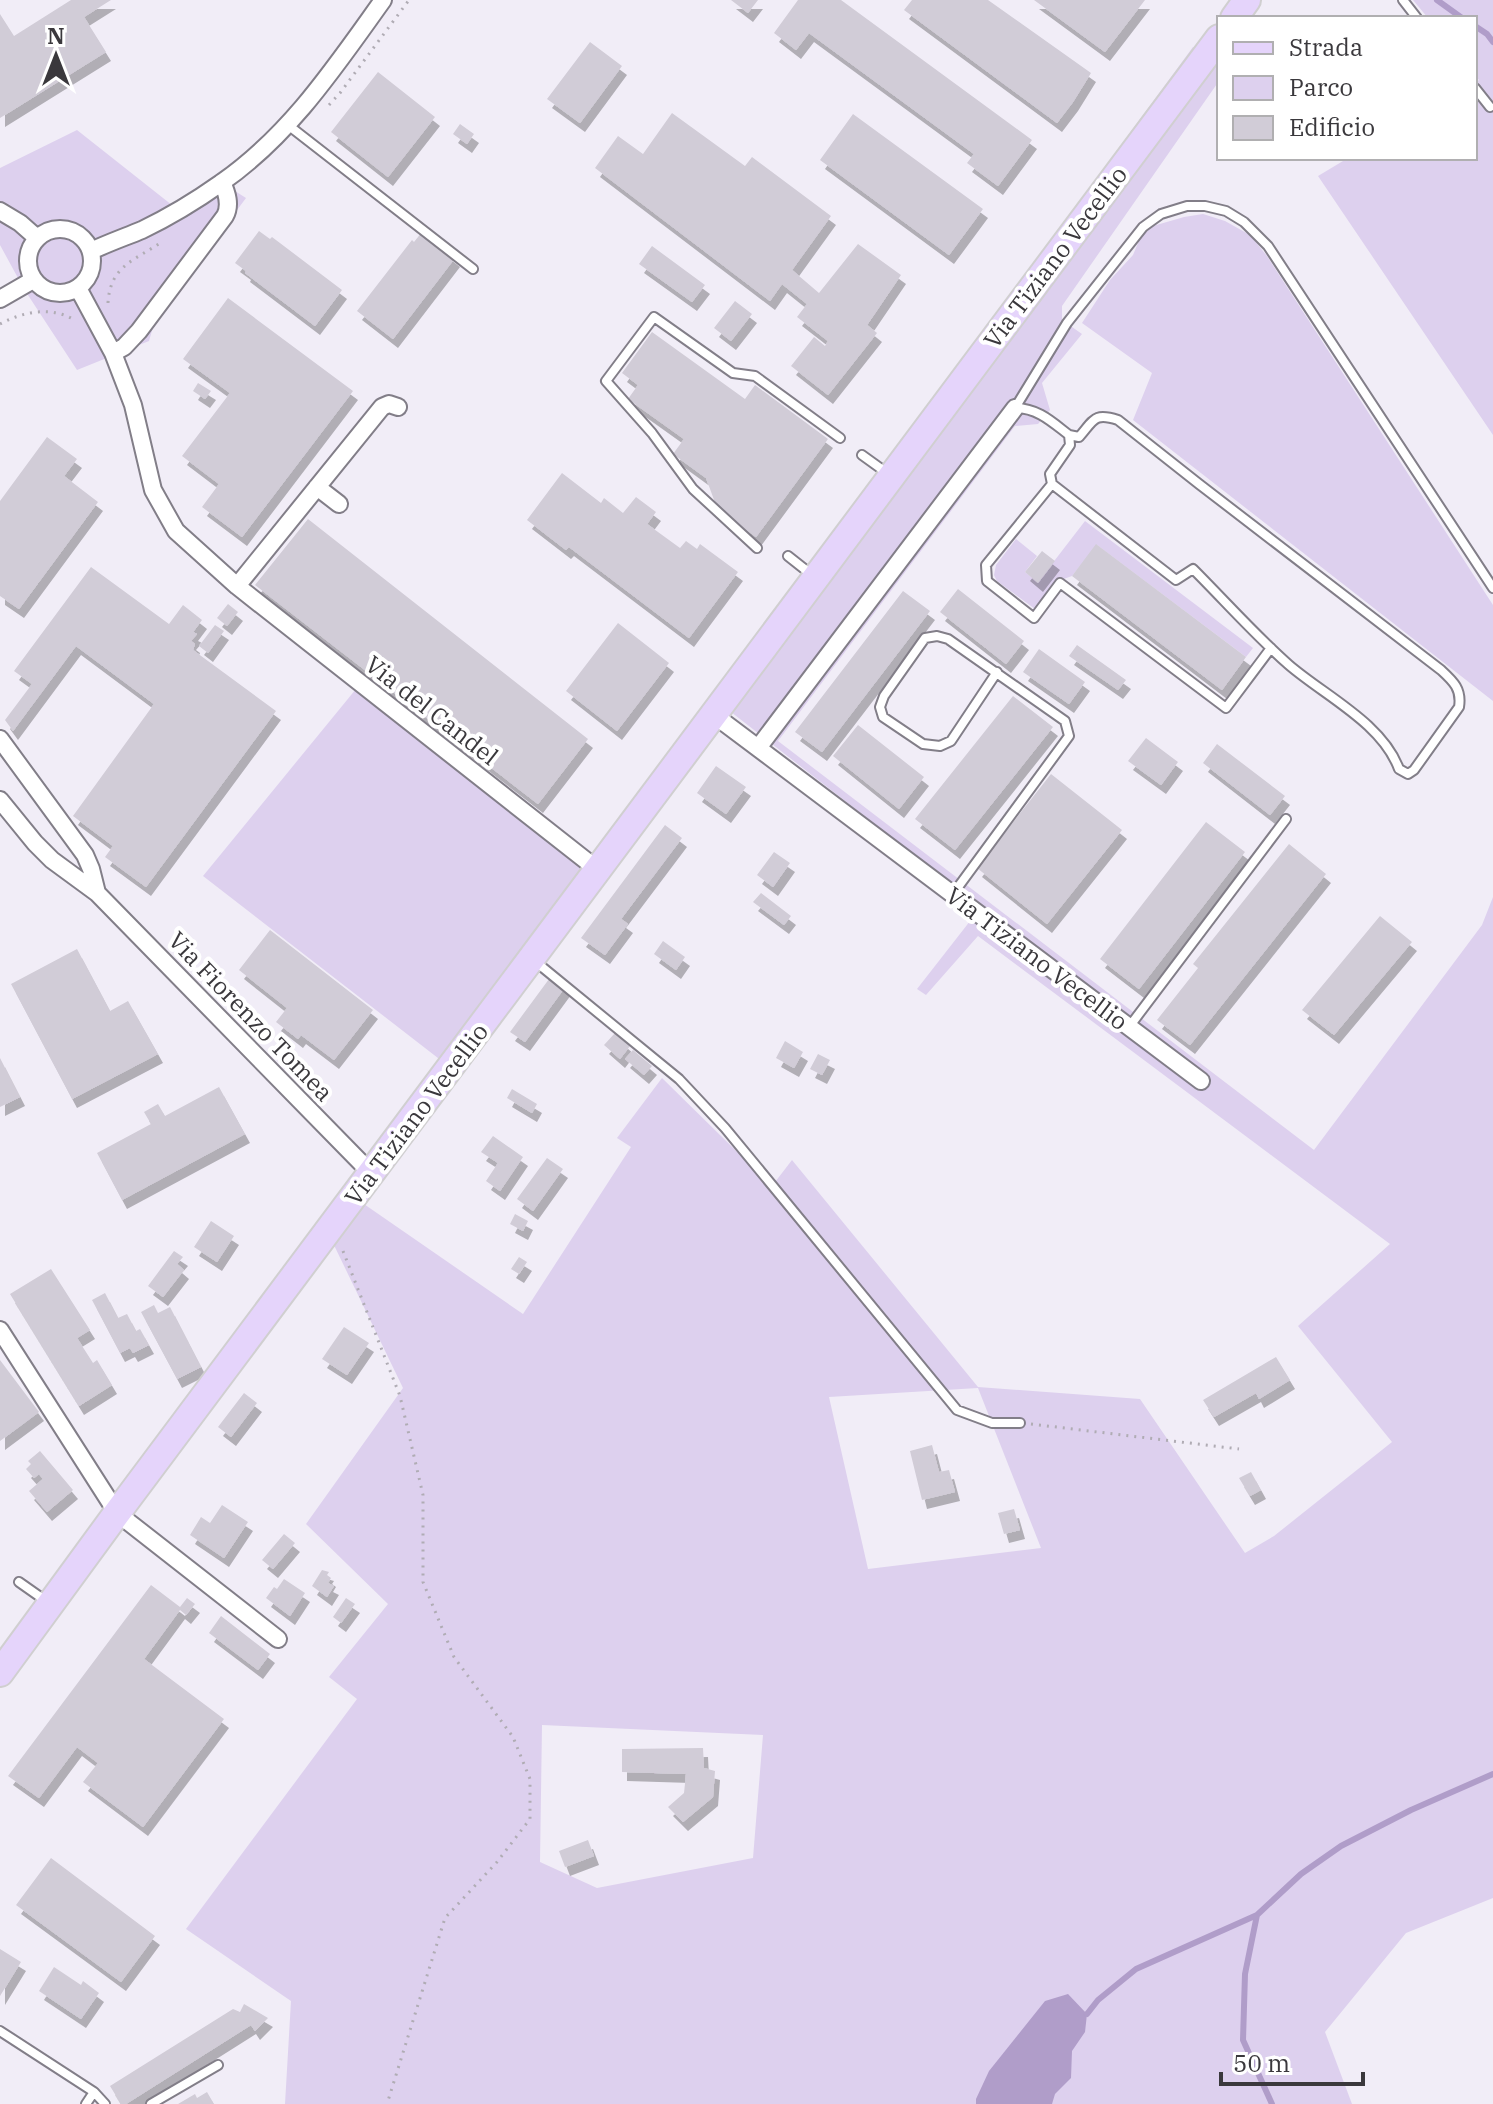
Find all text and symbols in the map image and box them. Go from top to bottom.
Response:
north arrow [16,16,96,96]
legend [1217,16,1477,160]
text: N [47,21,65,50]
text: Strada [1289,31,1363,63]
text: Parco [1289,71,1353,103]
text: Edificio [1289,111,1375,143]
street label: Via Tiziano Vecellio [976,159,1134,355]
street label: Via del Candel [359,648,505,772]
street label: Via Tiziano Vecellio [939,879,1135,1037]
street label: Via Fiorenzo Tomea [162,924,340,1108]
street label: Via Tiziano Vecellio [337,1016,495,1212]
scale bar [1221,2036,1363,2086]
text: 50 m [1233,2047,1290,2079]

